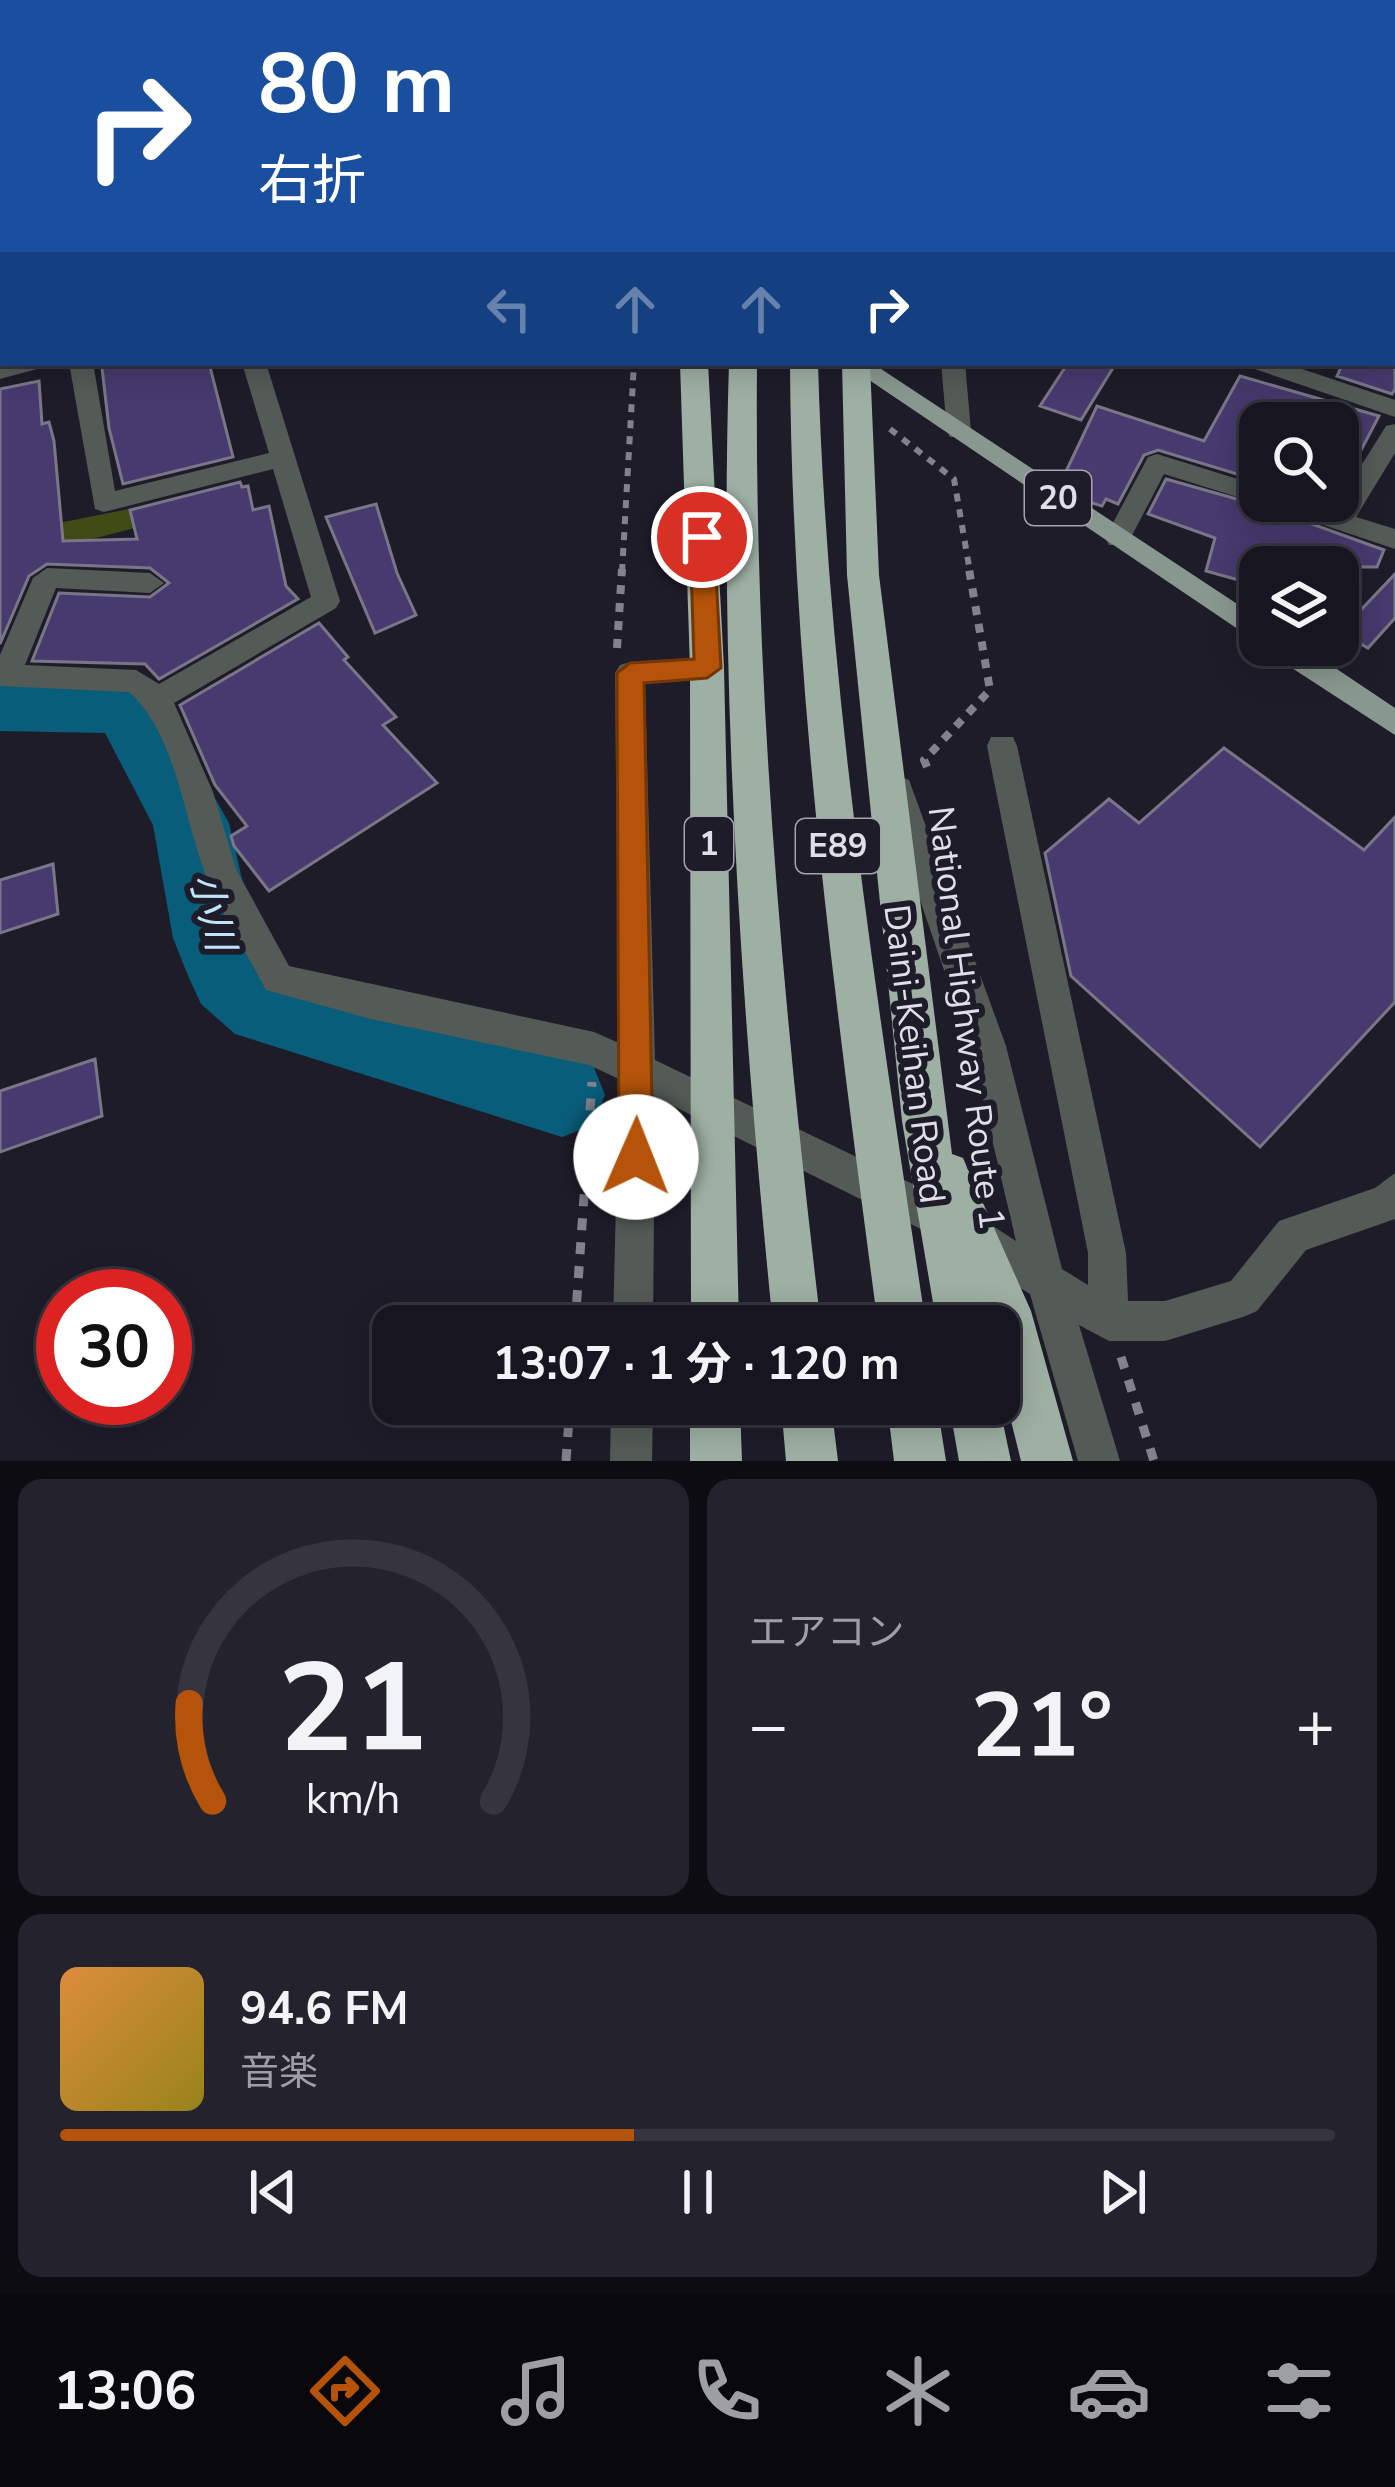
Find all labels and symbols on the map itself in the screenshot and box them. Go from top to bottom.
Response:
road number: 20 [1025,471,1091,525]
pin [651,486,753,588]
street label: National Highway Route 1 [916,804,1016,1232]
road number: 1 [685,817,733,871]
road number: E89 [796,819,880,873]
water label: 小川 [177,868,248,960]
street label: Daini-Keihan Road [871,902,957,1206]
position arrow [573,1094,699,1220]
speed limit sign: 30 [36,1269,192,1425]

